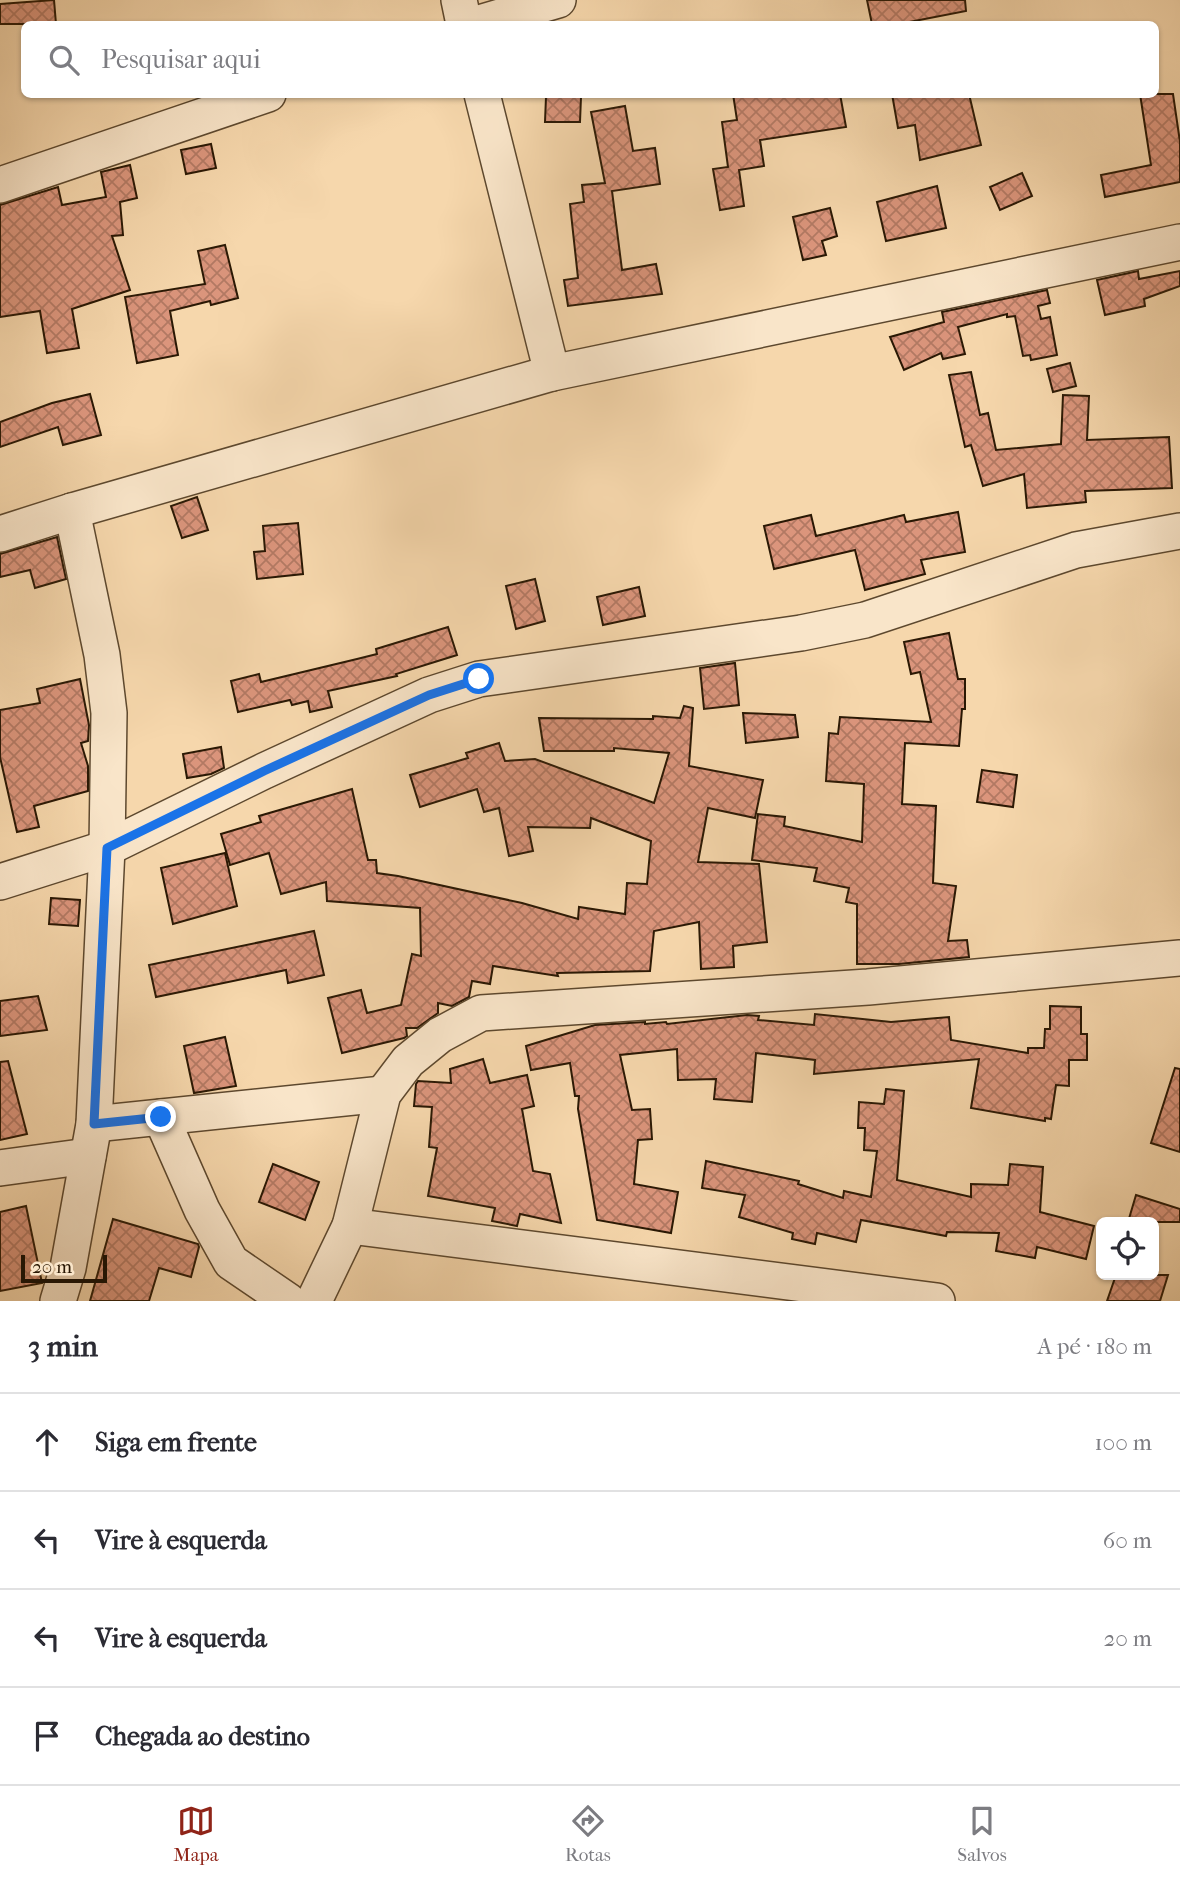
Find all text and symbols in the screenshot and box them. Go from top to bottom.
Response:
search box [21,21,1159,98]
icon: search [45,41,83,79]
text: Pesquisar aqui [101,44,261,75]
route start [463,663,494,694]
route end [145,1101,176,1132]
map controls [1096,1217,1159,1280]
button: locate [1096,1217,1159,1280]
scale bar [21,1252,107,1284]
text: 20 m [32,1256,72,1278]
text: 3 min [28,1329,98,1364]
text: A pé · 180 m [1037,1333,1152,1360]
icon: ahead [28,1423,66,1461]
text: Siga em frente [95,1427,257,1458]
text: 100 m [1094,1429,1152,1456]
icon: left [28,1521,66,1559]
text: Vire à esquerda [95,1525,267,1556]
text: 60 m [1103,1527,1152,1554]
icon: left [28,1619,66,1657]
text: Vire à esquerda [95,1623,267,1654]
text: 20 m [1103,1625,1152,1652]
icon: arrive [28,1717,66,1755]
text: Chegada ao destino [95,1721,310,1752]
tab: Mapa [173,1802,219,1866]
tab: Rotas [565,1802,611,1866]
tab: Salvos [957,1802,1007,1866]

